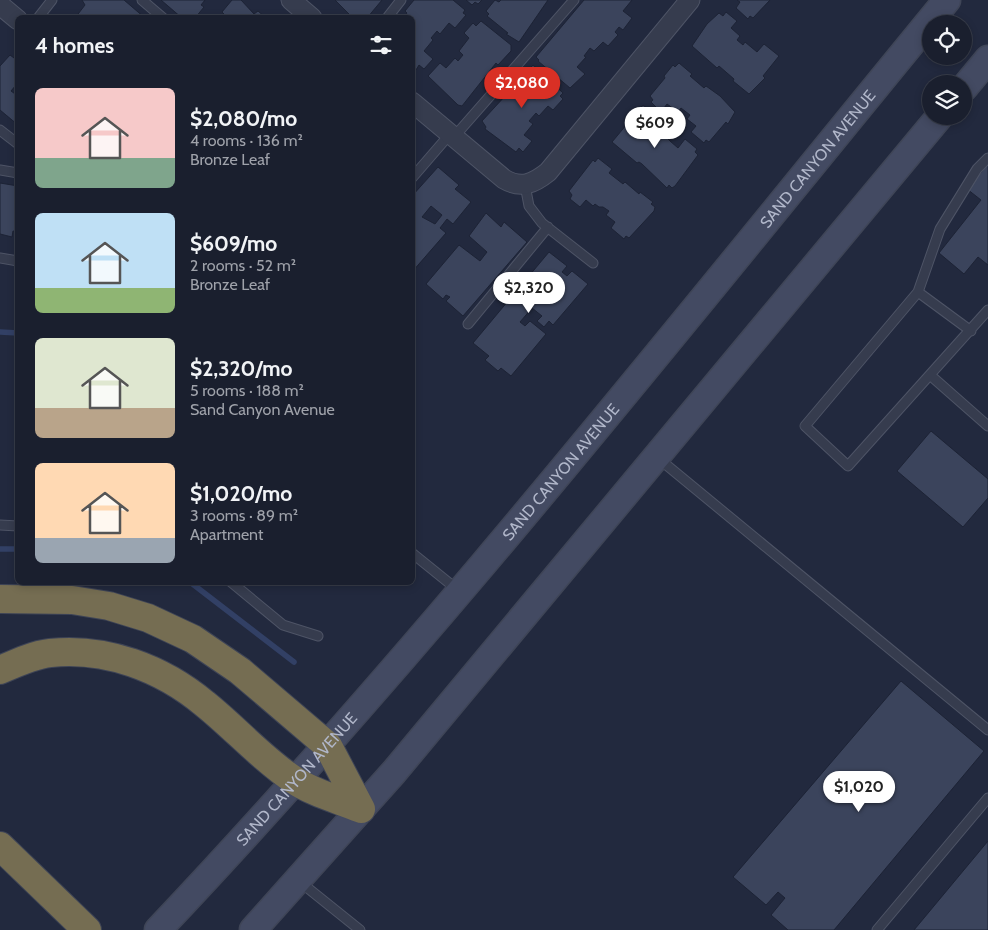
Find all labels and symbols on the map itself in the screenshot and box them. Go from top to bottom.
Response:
pin: $2,080 [481,66,563,109]
street label: SAND CANYON AVENUE [756,86,879,231]
pin: $609 [625,106,685,149]
pin: $2,320 [488,272,570,314]
street label: SAND CANYON AVENUE [498,399,623,544]
street label: SAND CANYON AVENUE [232,708,361,849]
pin: $1,020 [818,770,900,813]

